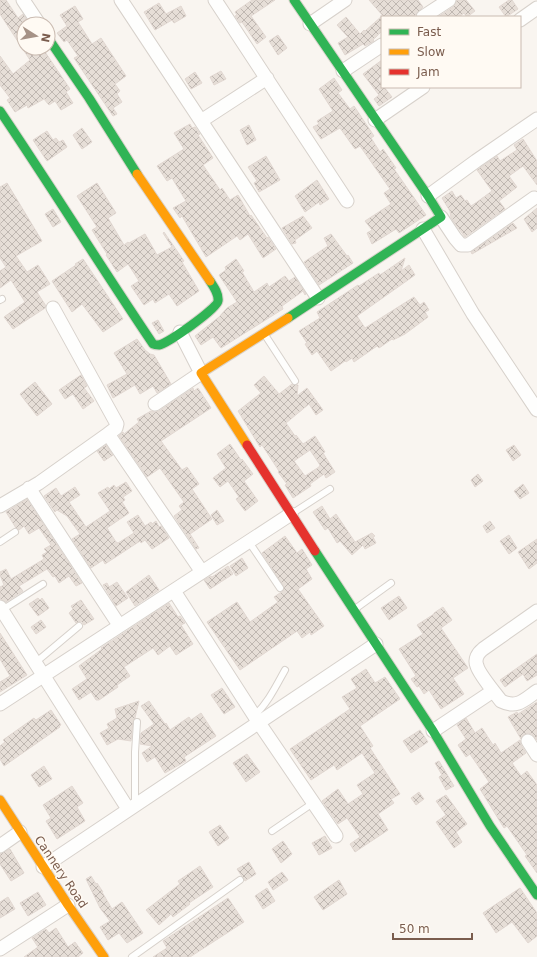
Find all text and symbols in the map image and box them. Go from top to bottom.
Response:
north arrow [16,16,56,56]
legend [381,16,521,88]
text: Fast [417,25,441,39]
text: N [38,32,53,44]
text: Slow [417,45,445,59]
text: Jam [416,65,440,79]
street label: Cannery Road [32,833,90,911]
scale bar [393,915,472,941]
text: 50 m [399,922,430,936]

